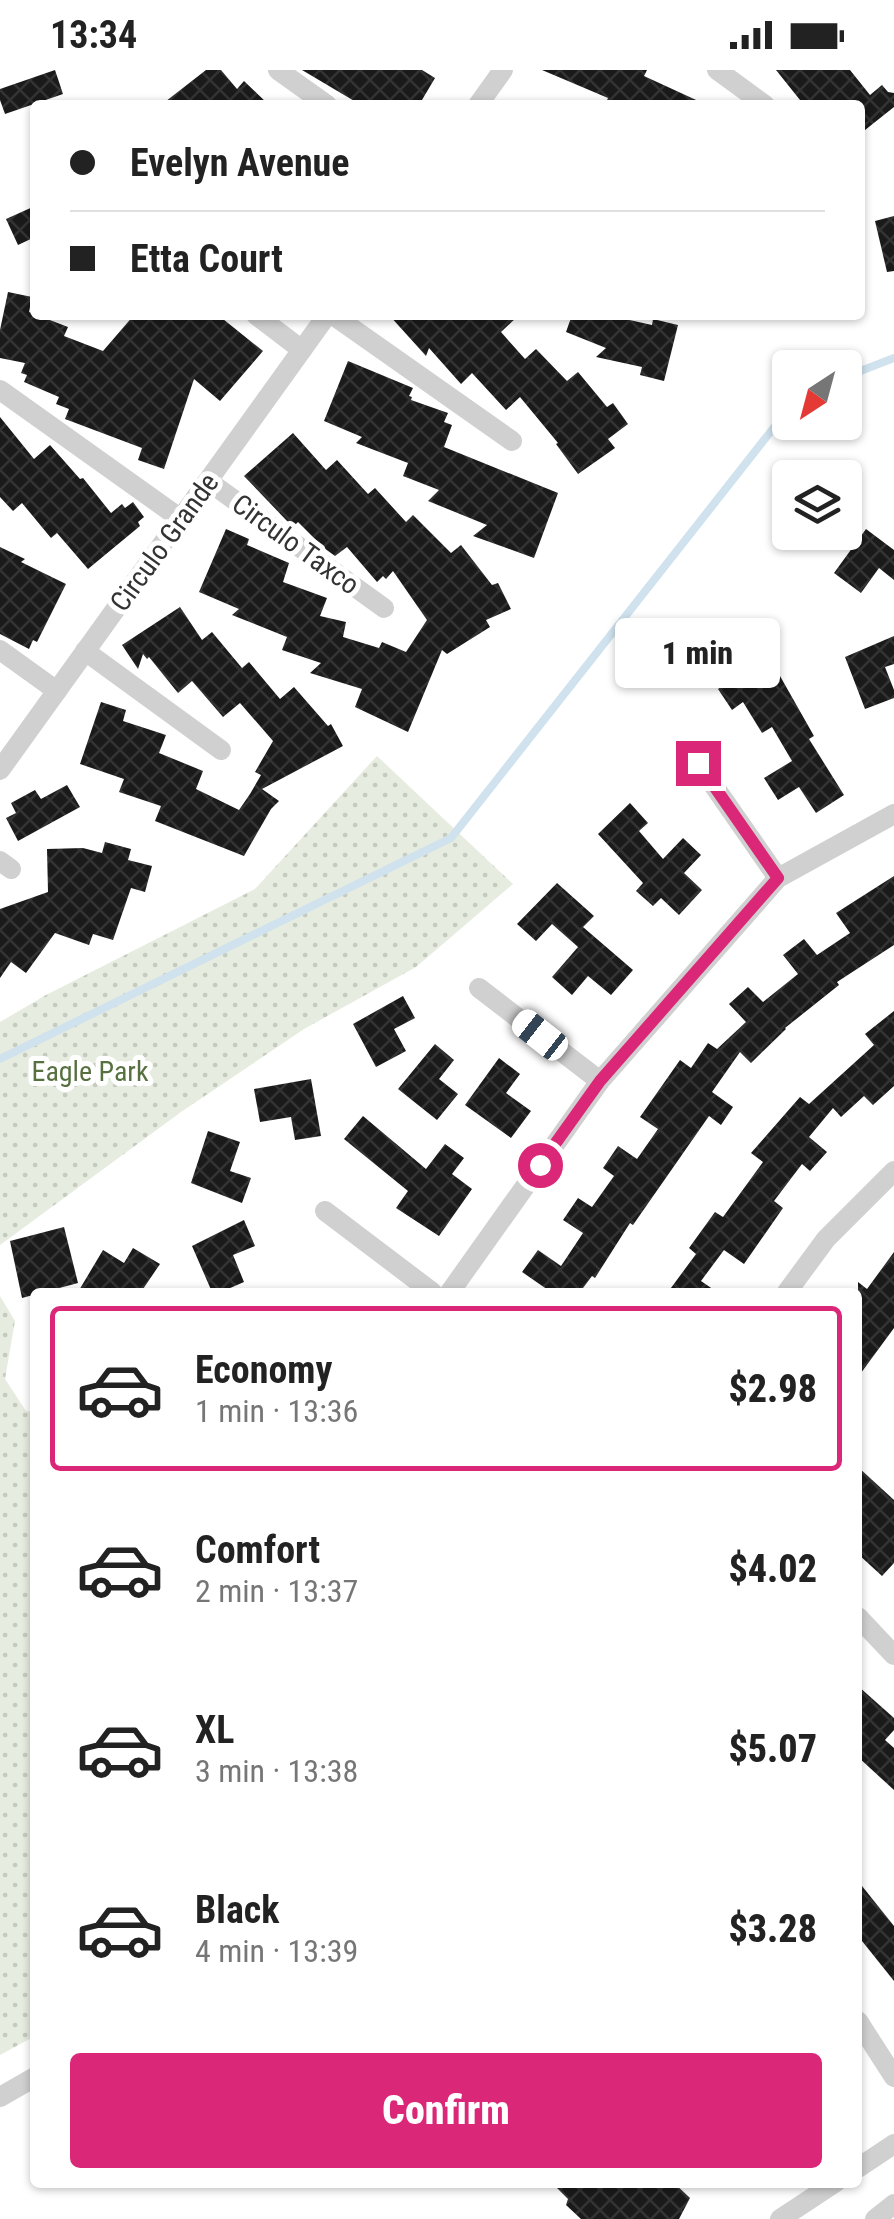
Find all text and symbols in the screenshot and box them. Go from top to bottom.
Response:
text: 13:34 [50,13,137,57]
text: Evelyn Avenue [130,141,349,185]
text: Etta Court [130,237,283,281]
north arrow [772,350,862,440]
map controls [772,350,862,550]
button: layers [772,460,862,550]
street label: Circulo Grande [103,467,226,618]
street label: Circulo Taxco [226,487,366,602]
callout: 1 min [616,618,780,688]
text: 1 min [662,634,733,672]
route end [676,741,721,786]
car [507,1005,573,1065]
park label: Eagle Park [31,1055,149,1088]
route start [518,1143,563,1188]
icon: car [75,1344,165,1434]
text: Economy [195,1348,332,1392]
text: $2.98 [728,1367,817,1411]
text: 1 min · 13:36 [195,1392,358,1430]
icon: car [75,1524,165,1614]
text: Comfort [195,1528,320,1572]
text: $4.02 [728,1547,817,1591]
text: 2 min · 13:37 [195,1572,358,1610]
icon: car [75,1704,165,1794]
text: XL [195,1708,234,1752]
text: $5.07 [728,1727,817,1771]
text: 3 min · 13:38 [195,1752,358,1790]
icon: car [75,1884,165,1974]
text: Black [195,1888,279,1932]
text: $3.28 [728,1907,817,1951]
text: 4 min · 13:39 [195,1932,358,1970]
button: Confirm [70,2053,822,2168]

